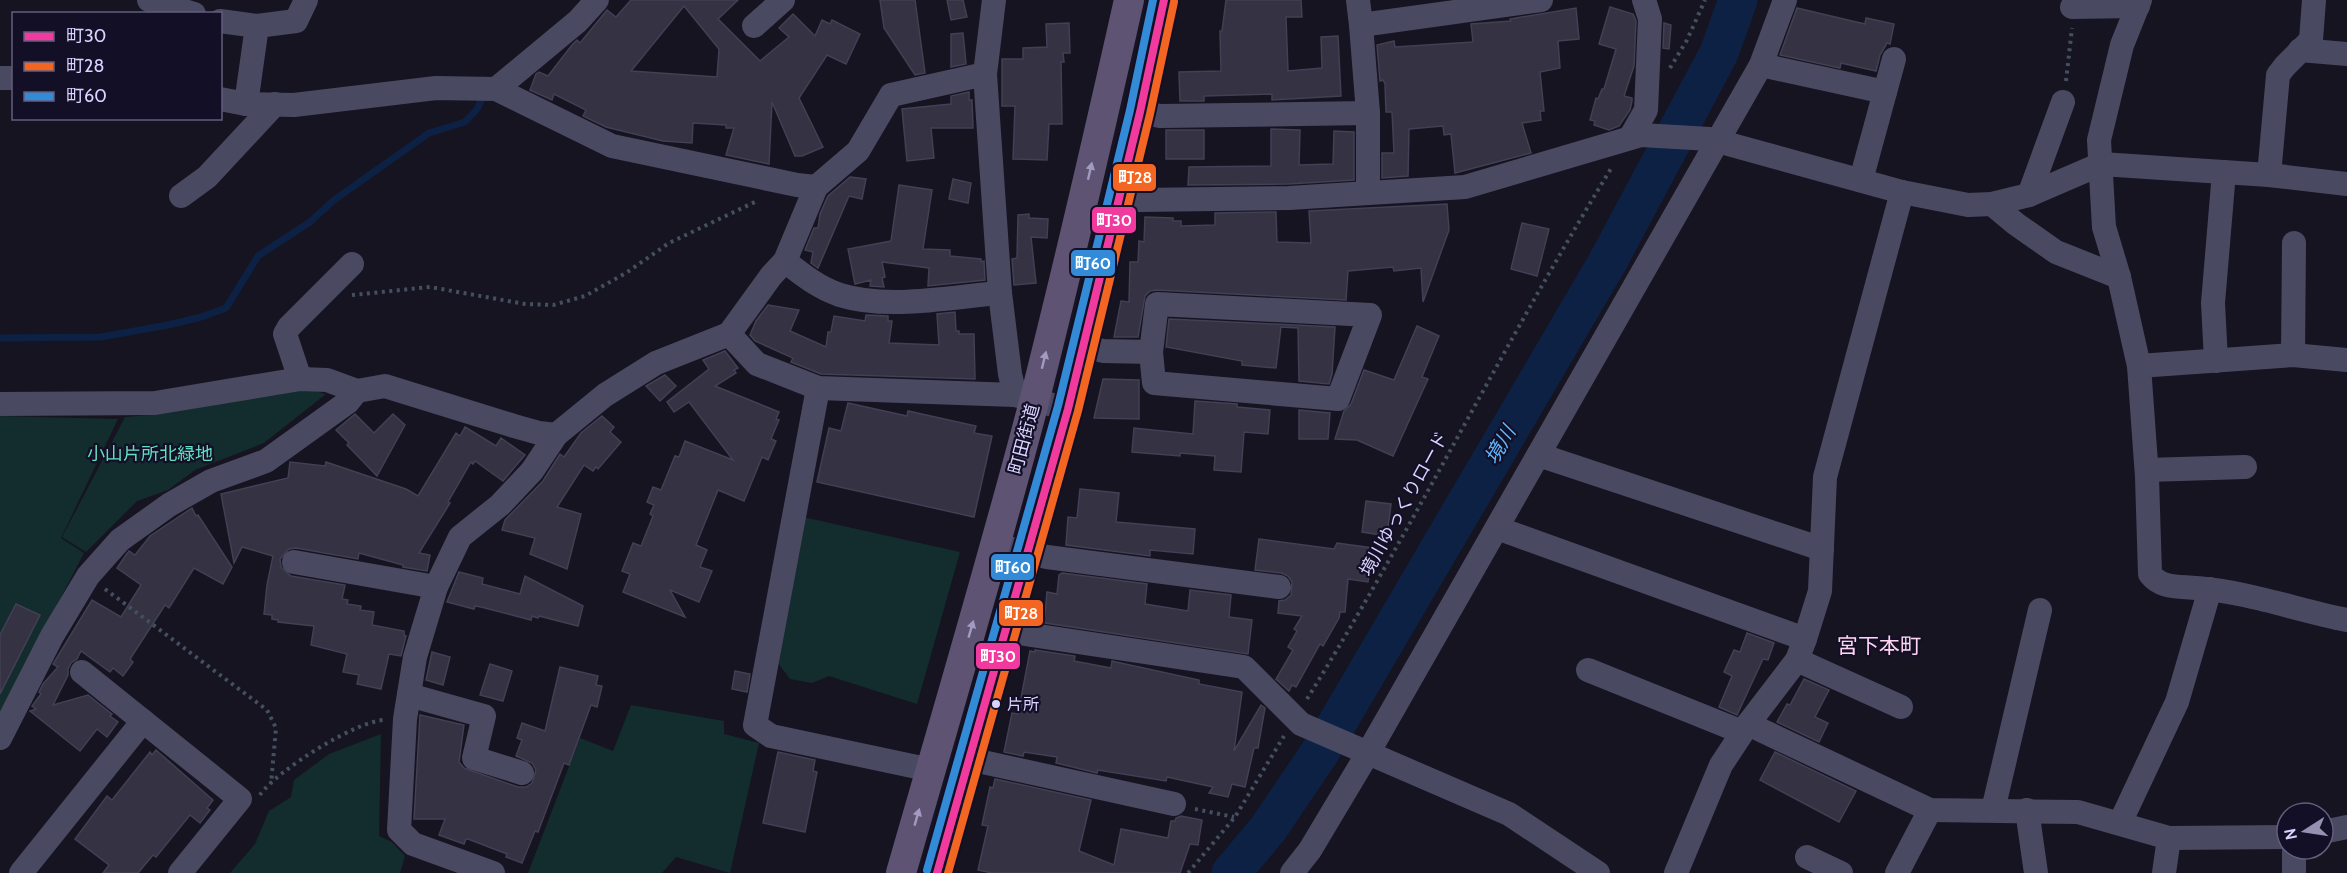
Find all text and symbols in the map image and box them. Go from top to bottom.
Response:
legend [12,12,222,120]
text: 町30 [66,25,106,47]
text: 町28 [66,55,104,77]
text: 町60 [66,85,107,107]
one-way arrow [1086,161,1096,180]
line badge: 町28 [1112,163,1157,192]
text: 町28 [1118,168,1152,187]
line badge: 町30 [1091,206,1137,234]
text: 町30 [1096,211,1132,230]
line badge: 町60 [1070,249,1116,277]
text: 町60 [1075,254,1111,273]
one-way arrow [1039,351,1049,369]
street label: 町田街道 [1004,401,1044,477]
water label: 境川 [1480,420,1521,468]
street label: 境川ゆっくりロード [1355,428,1453,580]
park label: 小山片所北緑地 [87,443,213,465]
line badge: 町60 [990,553,1035,581]
text: 町60 [995,558,1031,577]
line badge: 町28 [998,599,1044,627]
text: 町28 [1004,604,1038,623]
one-way arrow [967,620,976,638]
district label: 宮下本町 [1837,633,1921,658]
line badge: 町30 [975,642,1021,670]
text: 町30 [980,647,1016,666]
place label: 片所 [1007,695,1039,714]
marker: 片所 [990,698,1002,710]
north arrow [2275,801,2335,861]
one-way arrow [913,808,923,826]
text: N [2280,827,2301,842]

